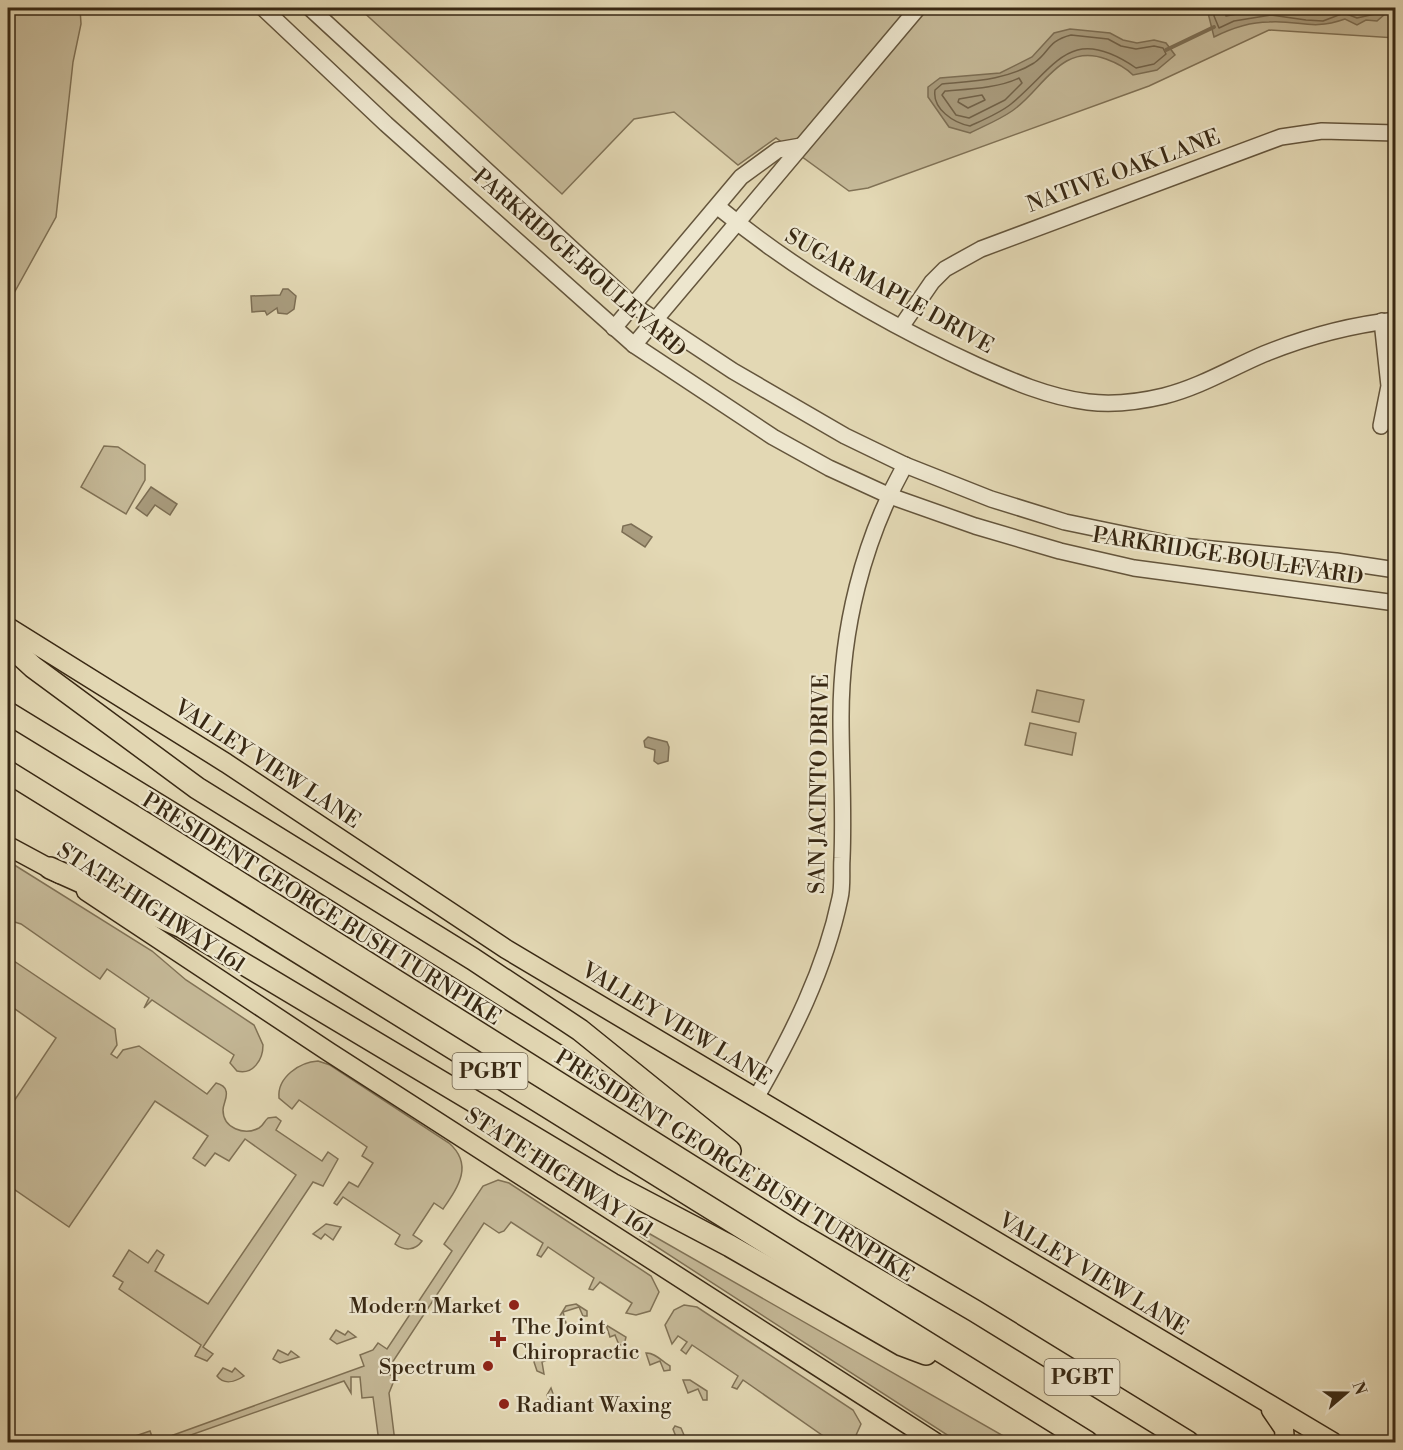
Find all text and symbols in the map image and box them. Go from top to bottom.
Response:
street label: NATIVE OAK LANE [1023,124,1224,219]
street label: PARKRIDGE BOULEVARD [467,163,691,363]
street label: SUGAR MAPLE DRIVE [780,223,998,360]
street label: PARKRIDGE BOULEVARD [1090,522,1365,591]
street label: SAN JACINTO DRIVE [804,674,835,894]
street label: VALLEY VIEW LANE [168,693,365,835]
street label: PRESIDENT GEORGE BUSH TURNPIKE [137,787,506,1032]
street label: STATE HIGHWAY 161 [52,837,251,980]
street label: VALLEY VIEW LANE [576,956,776,1092]
street label: PRESIDENT GEORGE BUSH TURNPIKE [550,1044,919,1289]
road number: PGBT [452,1053,528,1089]
street label: STATE HIGHWAY 161 [460,1102,659,1245]
street label: VALLEY VIEW LANE [993,1206,1193,1342]
place label: Modern Market [349,1293,502,1320]
marker: Modern Market [507,1298,521,1312]
place label: The Joint Chiropractic [512,1314,640,1366]
marker: The Joint Chiropractic [489,1330,507,1348]
place label: Spectrum [379,1354,476,1381]
marker: Spectrum [481,1359,495,1373]
road number: PGBT [1044,1359,1120,1395]
north arrow [1316,1363,1376,1423]
text: N [1348,1379,1371,1398]
place label: Radiant Waxing [516,1392,672,1419]
marker: Radiant Waxing [497,1397,511,1411]

